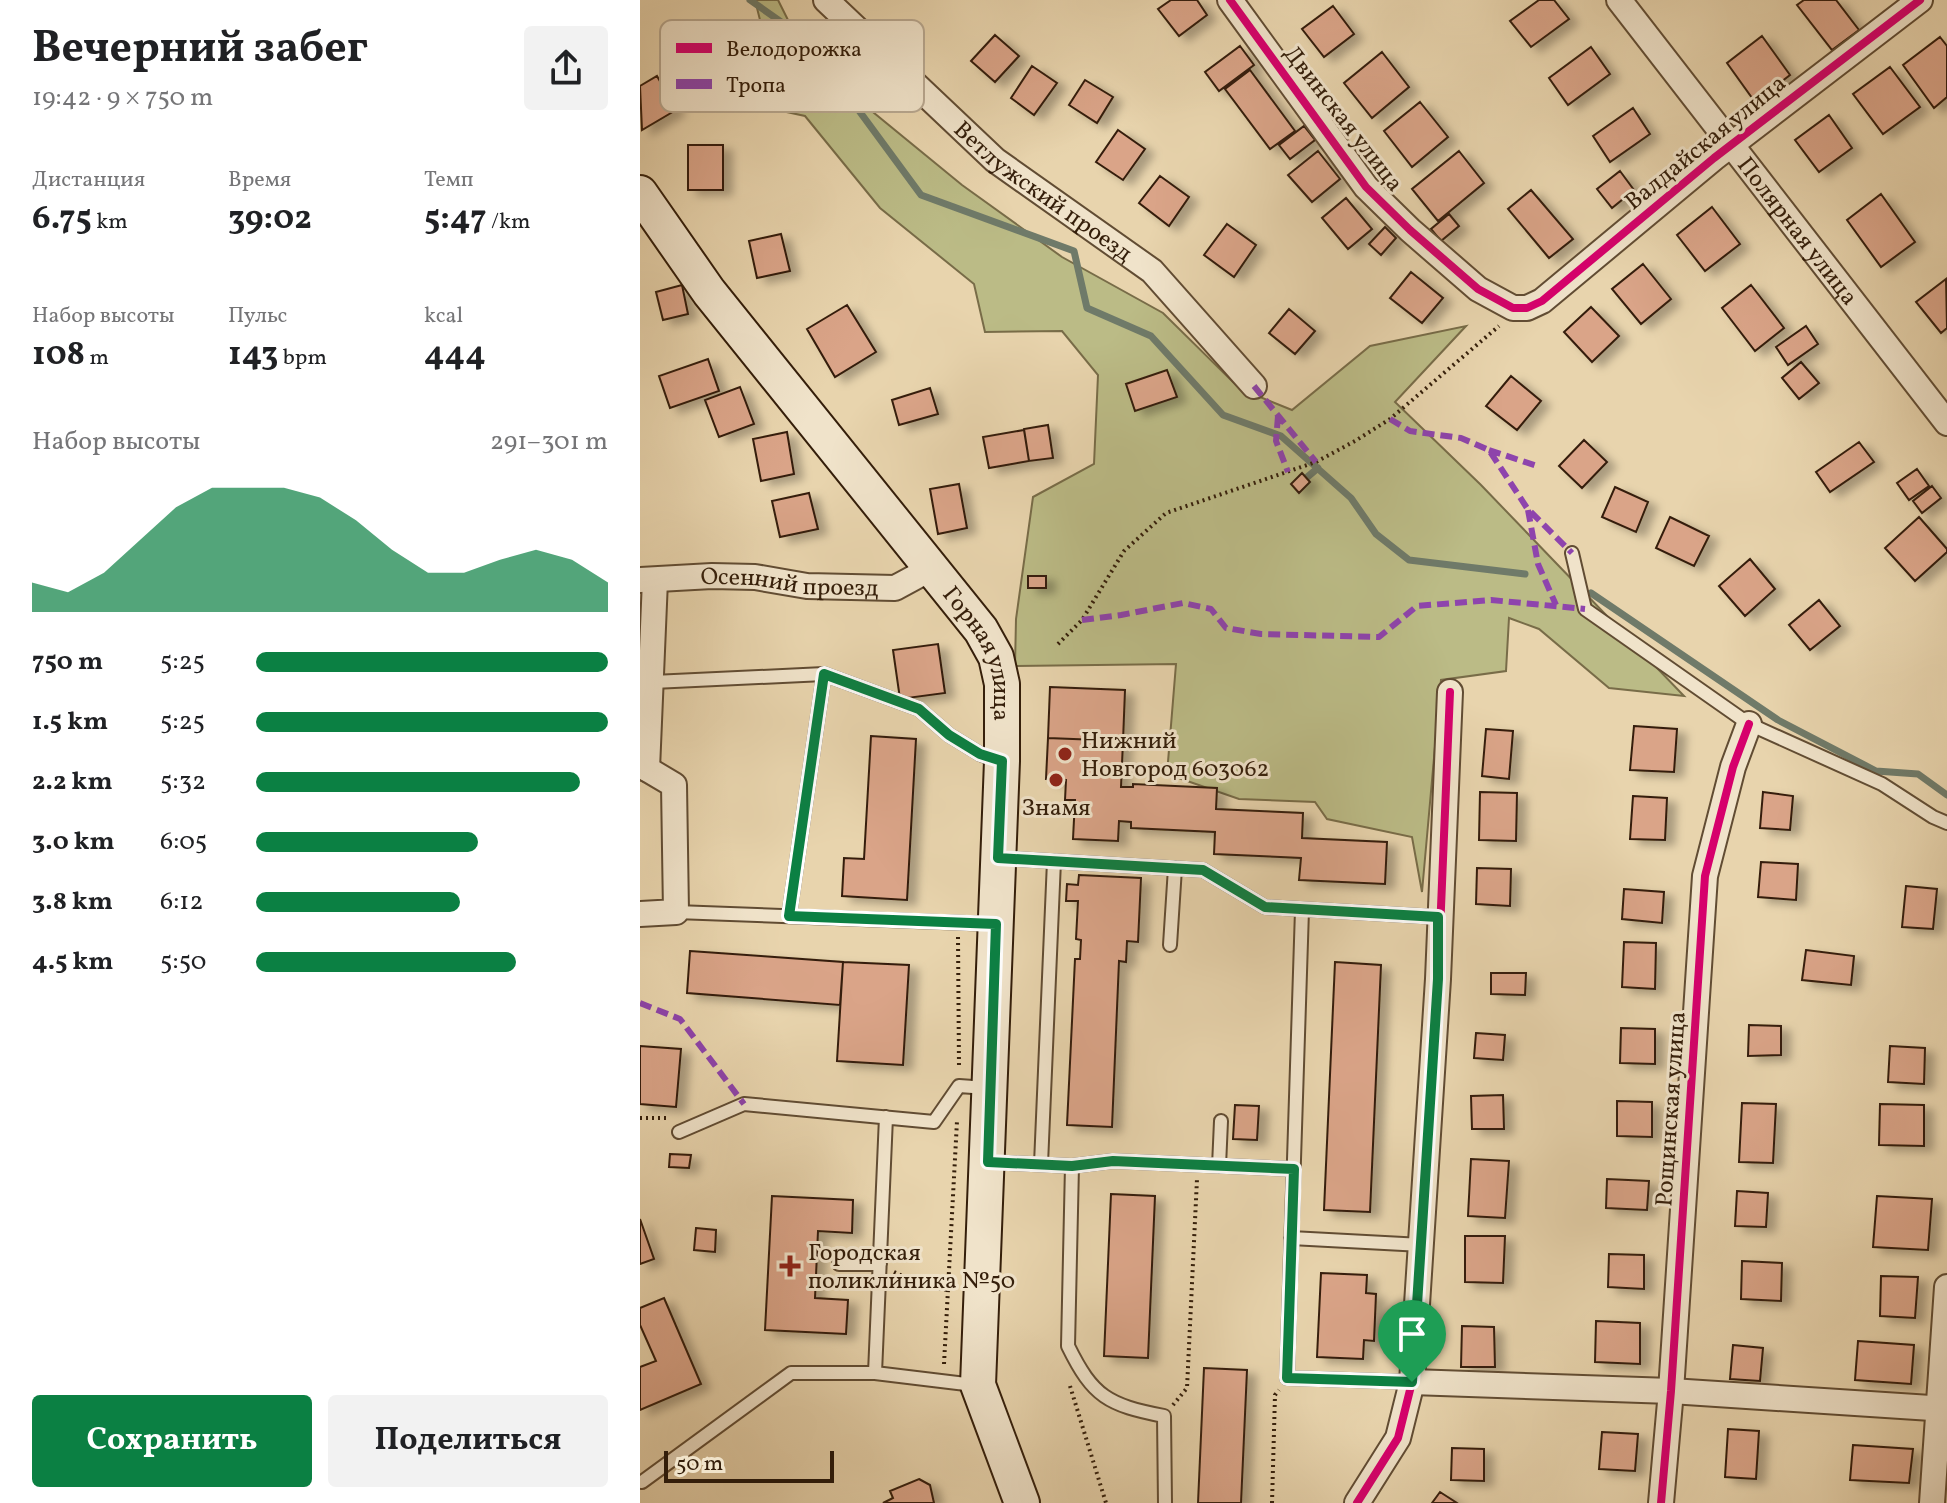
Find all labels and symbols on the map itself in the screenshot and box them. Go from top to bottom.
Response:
legend [660,20,924,112]
text: Велодорожка [726,35,862,66]
street label: Двинская улица [1274,39,1411,200]
street label: Валдайская улица [1618,68,1794,219]
text: Тропа [726,71,786,102]
street label: Ветлужский проезд [945,114,1139,271]
street label: Полярная улица [1728,150,1865,314]
street label: Осенний проезд [700,561,879,607]
street label: Горная улица [933,580,1017,721]
place label: Нижний Новгород 603062 [1081,725,1269,787]
marker: Нижний Новгород 603062 [1056,745,1074,763]
marker: Знамя [1047,771,1065,789]
place label: Знамя [1021,792,1091,826]
street label: Рощинская улица [1648,1011,1696,1208]
place label: Городская поликлиника №50 [808,1237,1015,1299]
marker: Городская поликлиника №50 [779,1255,801,1277]
pin [1378,1300,1446,1382]
scale bar [664,1447,834,1483]

